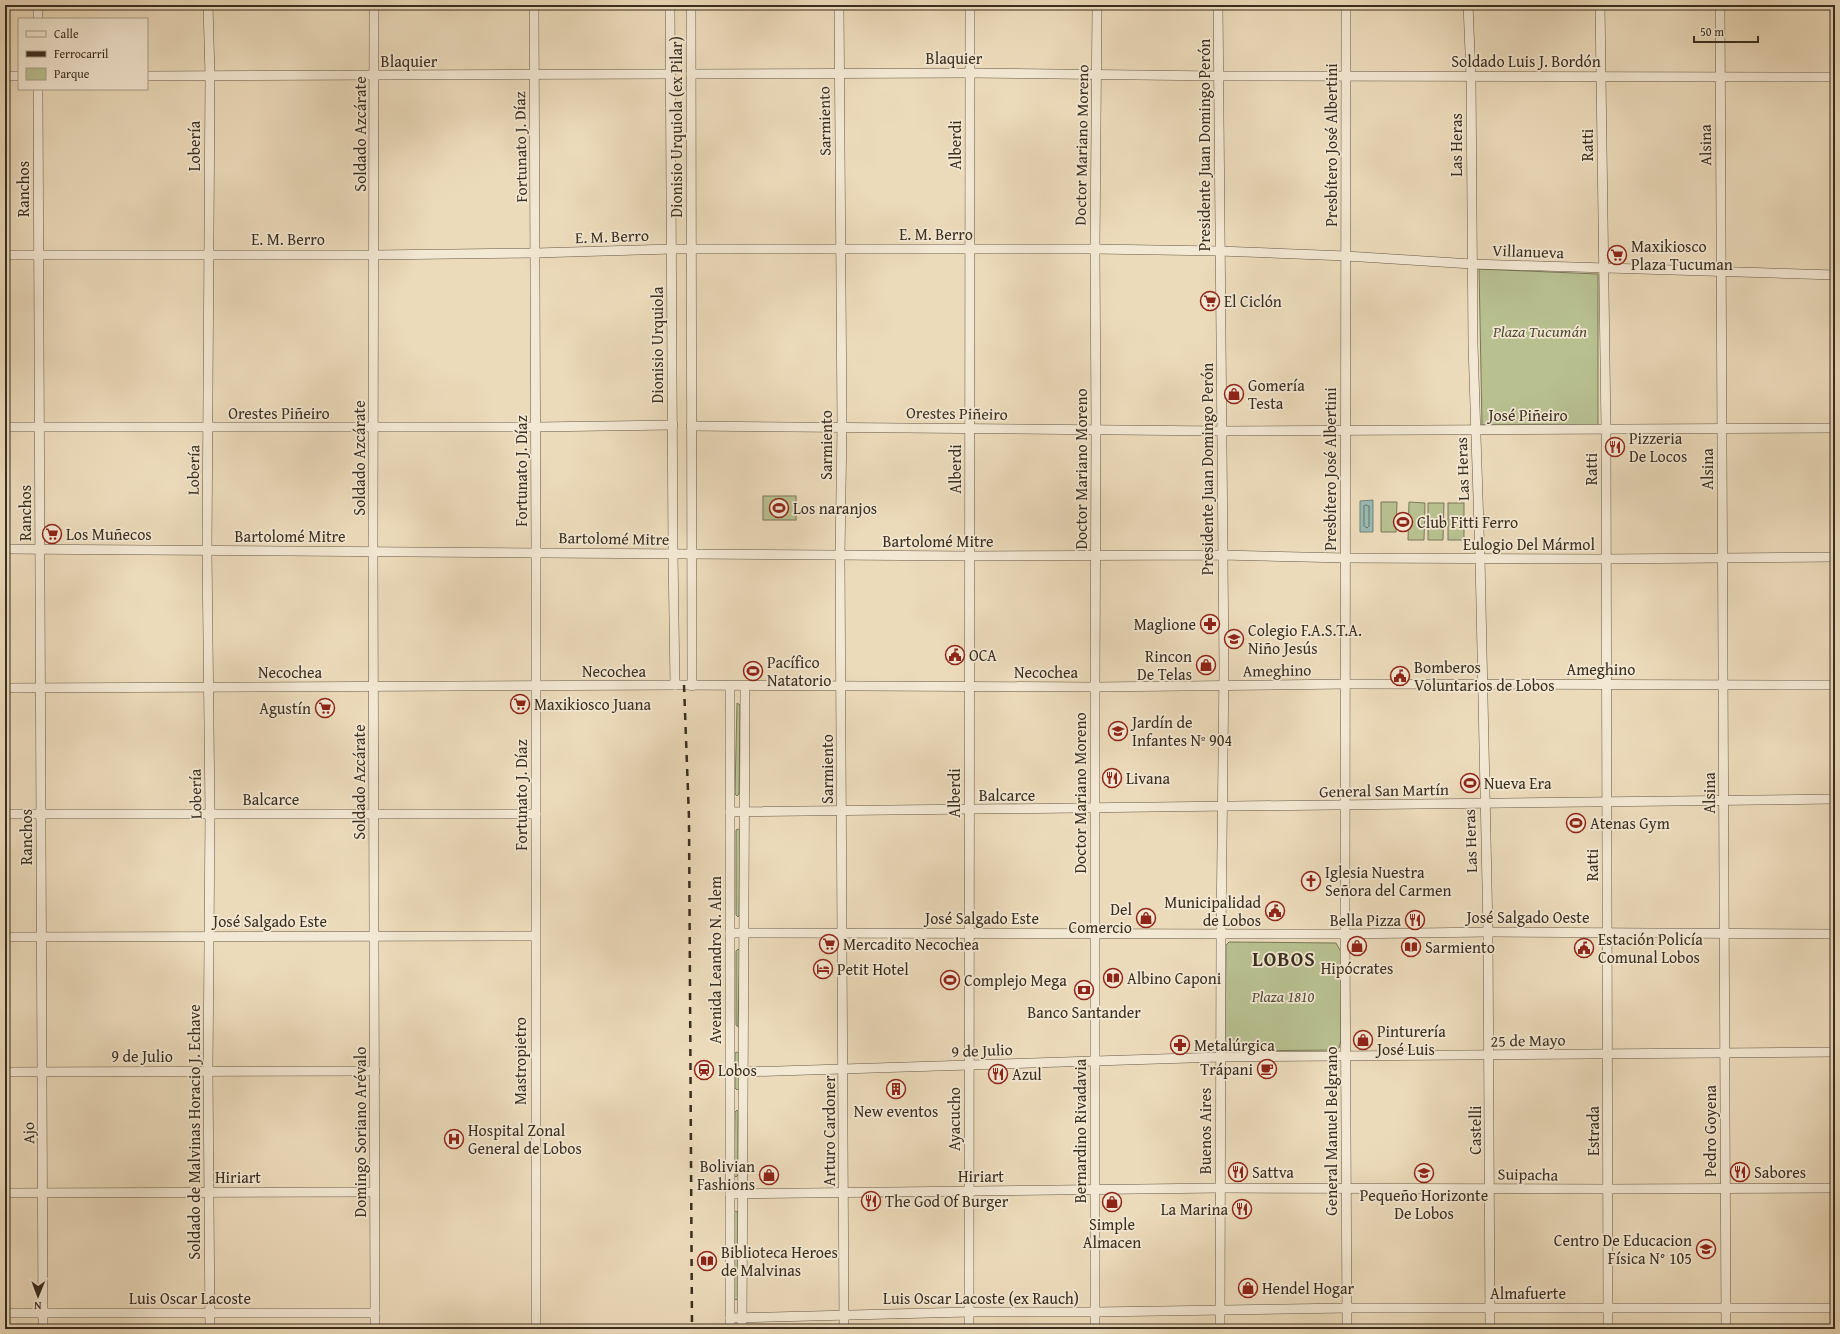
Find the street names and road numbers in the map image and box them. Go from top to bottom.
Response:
street label: Dionisio Urquiola (ex Pilar) [664,36,688,218]
street label: Presidente Juan Domingo Perón [1192,39,1216,251]
street label: Blaquier [926,46,983,70]
street label: Blaquier [381,49,438,73]
street label: Soldado Luis J. Bordón [1451,49,1601,73]
street label: Presbítero José Albertini [1319,63,1343,227]
street label: Doctor Mariano Moreno [1068,64,1094,226]
street label: Soldado Azcárate [348,76,372,192]
street label: Sarmiento [811,86,837,156]
street label: Fortunato J. Díaz [507,91,533,203]
street label: Las Heras [1444,113,1468,177]
street label: Lobería [182,120,206,171]
street label: Alberdi [943,120,967,170]
street label: Alsina [1693,124,1717,166]
street label: Ratti [1575,128,1599,161]
street label: Ranchos [11,161,35,217]
street label: E. M. Berro [899,222,973,246]
street label: E. M. Berro [575,223,649,249]
street label: E. M. Berro [251,227,325,251]
street label: Villanueva [1492,238,1565,264]
street label: Dionisio Urquiola [645,286,669,404]
street label: Presidente Juan Domingo Perón [1195,363,1219,575]
street label: Presbítero José Albertini [1318,387,1342,551]
street label: Doctor Mariano Moreno [1069,388,1093,550]
street label: Soldado Azcárate [347,400,371,516]
street label: Orestes Piñeiro [906,400,1008,426]
street label: Orestes Piñeiro [228,401,330,425]
street label: José Piñeiro [1486,403,1568,427]
street label: Sarmiento [814,410,838,480]
street label: Fortunato J. Díaz [509,415,533,527]
street label: Las Heras [1449,437,1475,501]
street label: Lobería [181,444,205,495]
street label: Alberdi [943,444,967,494]
street label: Alsina [1695,448,1719,490]
street label: Ratti [1579,452,1603,485]
street label: Ranchos [13,485,37,541]
street label: Bartolomé Mitre [235,524,345,548]
street label: Bartolomé Mitre [558,525,670,551]
street label: Bartolomé Mitre [883,529,993,553]
street label: Eulogio Del Mármol [1463,532,1595,556]
street label: Ameghino [1242,657,1312,683]
street label: Ameghino [1567,657,1635,681]
street label: Necochea [582,659,647,683]
street label: Necochea [258,660,323,684]
street label: Necochea [1014,660,1079,684]
street label: Doctor Mariano Moreno [1068,712,1092,874]
street label: Soldado Azcárate [347,724,371,840]
street label: Sarmiento [815,734,839,804]
street label: Fortunato J. Díaz [509,739,533,851]
street label: Lobería [183,768,207,819]
street label: Alberdi [942,768,966,818]
street label: Alsina [1697,772,1721,814]
street label: General San Martín [1319,777,1449,803]
street label: Balcarce [979,783,1035,807]
street label: Balcarce [243,787,299,811]
street label: Ranchos [14,809,38,865]
street label: Las Heras [1457,809,1483,873]
street label: Ratti [1580,848,1604,881]
street label: Avenida Leandro N. Alem [703,876,727,1044]
street label: José Salgado Oeste [1465,905,1589,929]
street label: José Salgado Este [923,906,1039,930]
street label: José Salgado Este [211,909,327,933]
street label: Soldado de Malvinas Horacio J. Echave [182,1004,206,1260]
street label: Mastropietro [508,1017,532,1105]
street label: 25 de Mayo [1490,1027,1566,1053]
street label: 9 de Julio [951,1037,1013,1063]
street label: 9 de Julio [111,1044,173,1068]
street label: Domingo Soriano Arévalo [348,1046,372,1218]
street label: General Manuel Belgrano [1319,1046,1343,1216]
street label: Bernardino Rivadavia [1068,1058,1092,1203]
street label: Arturo Cardoner [817,1075,841,1187]
street label: Pedro Goyena [1698,1085,1722,1177]
street label: Ayacucho [942,1087,966,1151]
street label: Buenos Aires [1193,1088,1217,1174]
street label: Castelli [1463,1105,1487,1155]
street label: Estrada [1581,1105,1605,1156]
street label: Ajo [16,1122,40,1144]
street label: Suipacha [1498,1161,1559,1187]
street label: Hiriart [958,1164,1004,1188]
street label: Hiriart [215,1165,261,1189]
street label: Almafuerte [1490,1281,1566,1305]
street label: Luis Oscar Lacoste [129,1286,251,1310]
street label: Luis Oscar Lacoste (ex Rauch) [883,1286,1079,1310]

